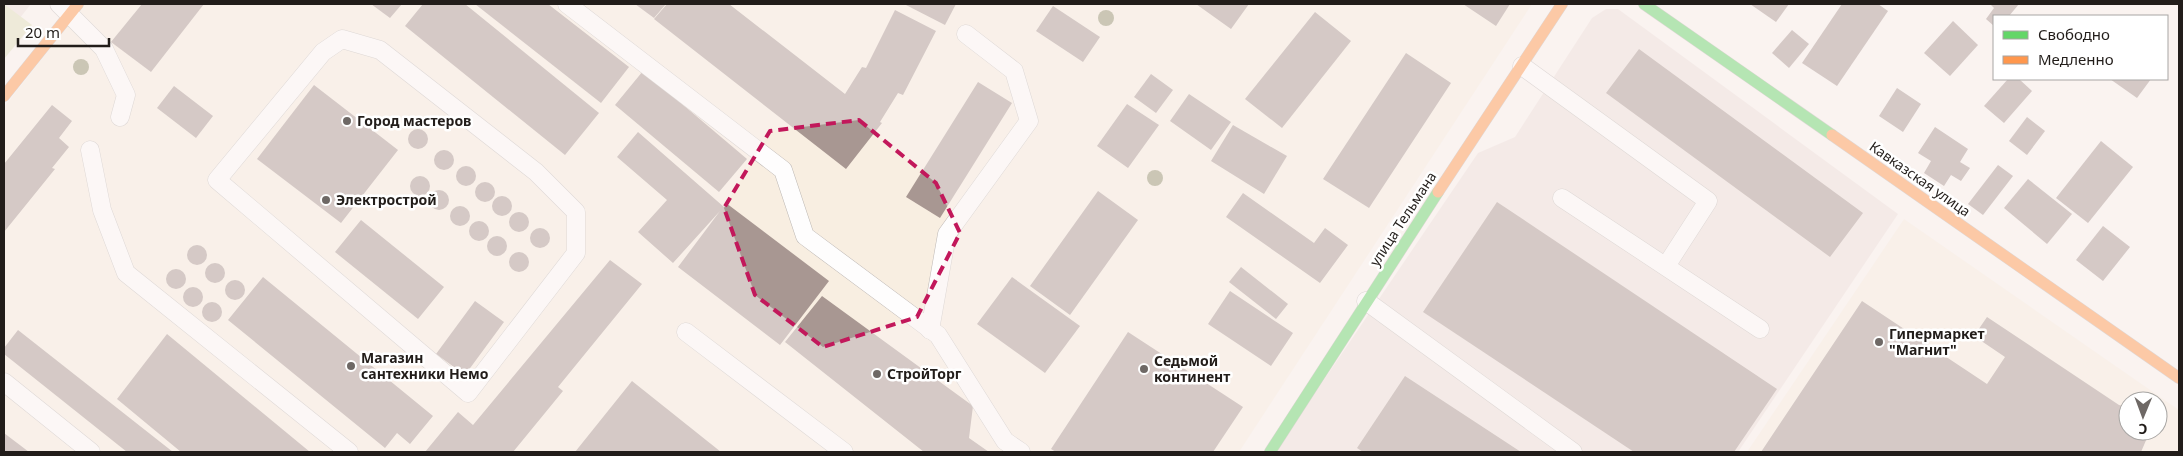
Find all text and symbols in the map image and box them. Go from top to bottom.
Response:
scale bar [18,15,109,47]
legend [1993,15,2168,80]
text: 20 m [25,22,60,42]
text: Свободно [2038,24,2110,44]
text: Медленно [2038,49,2114,69]
place label: Город мастеров [357,111,471,130]
marker: Город мастеров [341,115,353,127]
street label: Кавказская улица [1866,137,1975,221]
street label: улица Тельмана [1365,168,1440,270]
place label: Электрострой [336,190,437,209]
marker: Электрострой [320,194,332,206]
place label: Гипермаркет "Магнит" [1889,324,1984,359]
marker: Гипермаркет "Магнит" [1873,336,1885,348]
place label: Магазин сантехники Немо [361,348,489,383]
place label: Седьмой континент [1154,351,1230,386]
marker: Магазин сантехники Немо [345,360,357,372]
marker: Седьмой континент [1138,363,1150,375]
place label: СтройТорг [887,364,962,383]
marker: СтройТорг [871,368,883,380]
north arrow [2118,391,2168,441]
text: С [2138,420,2147,439]

